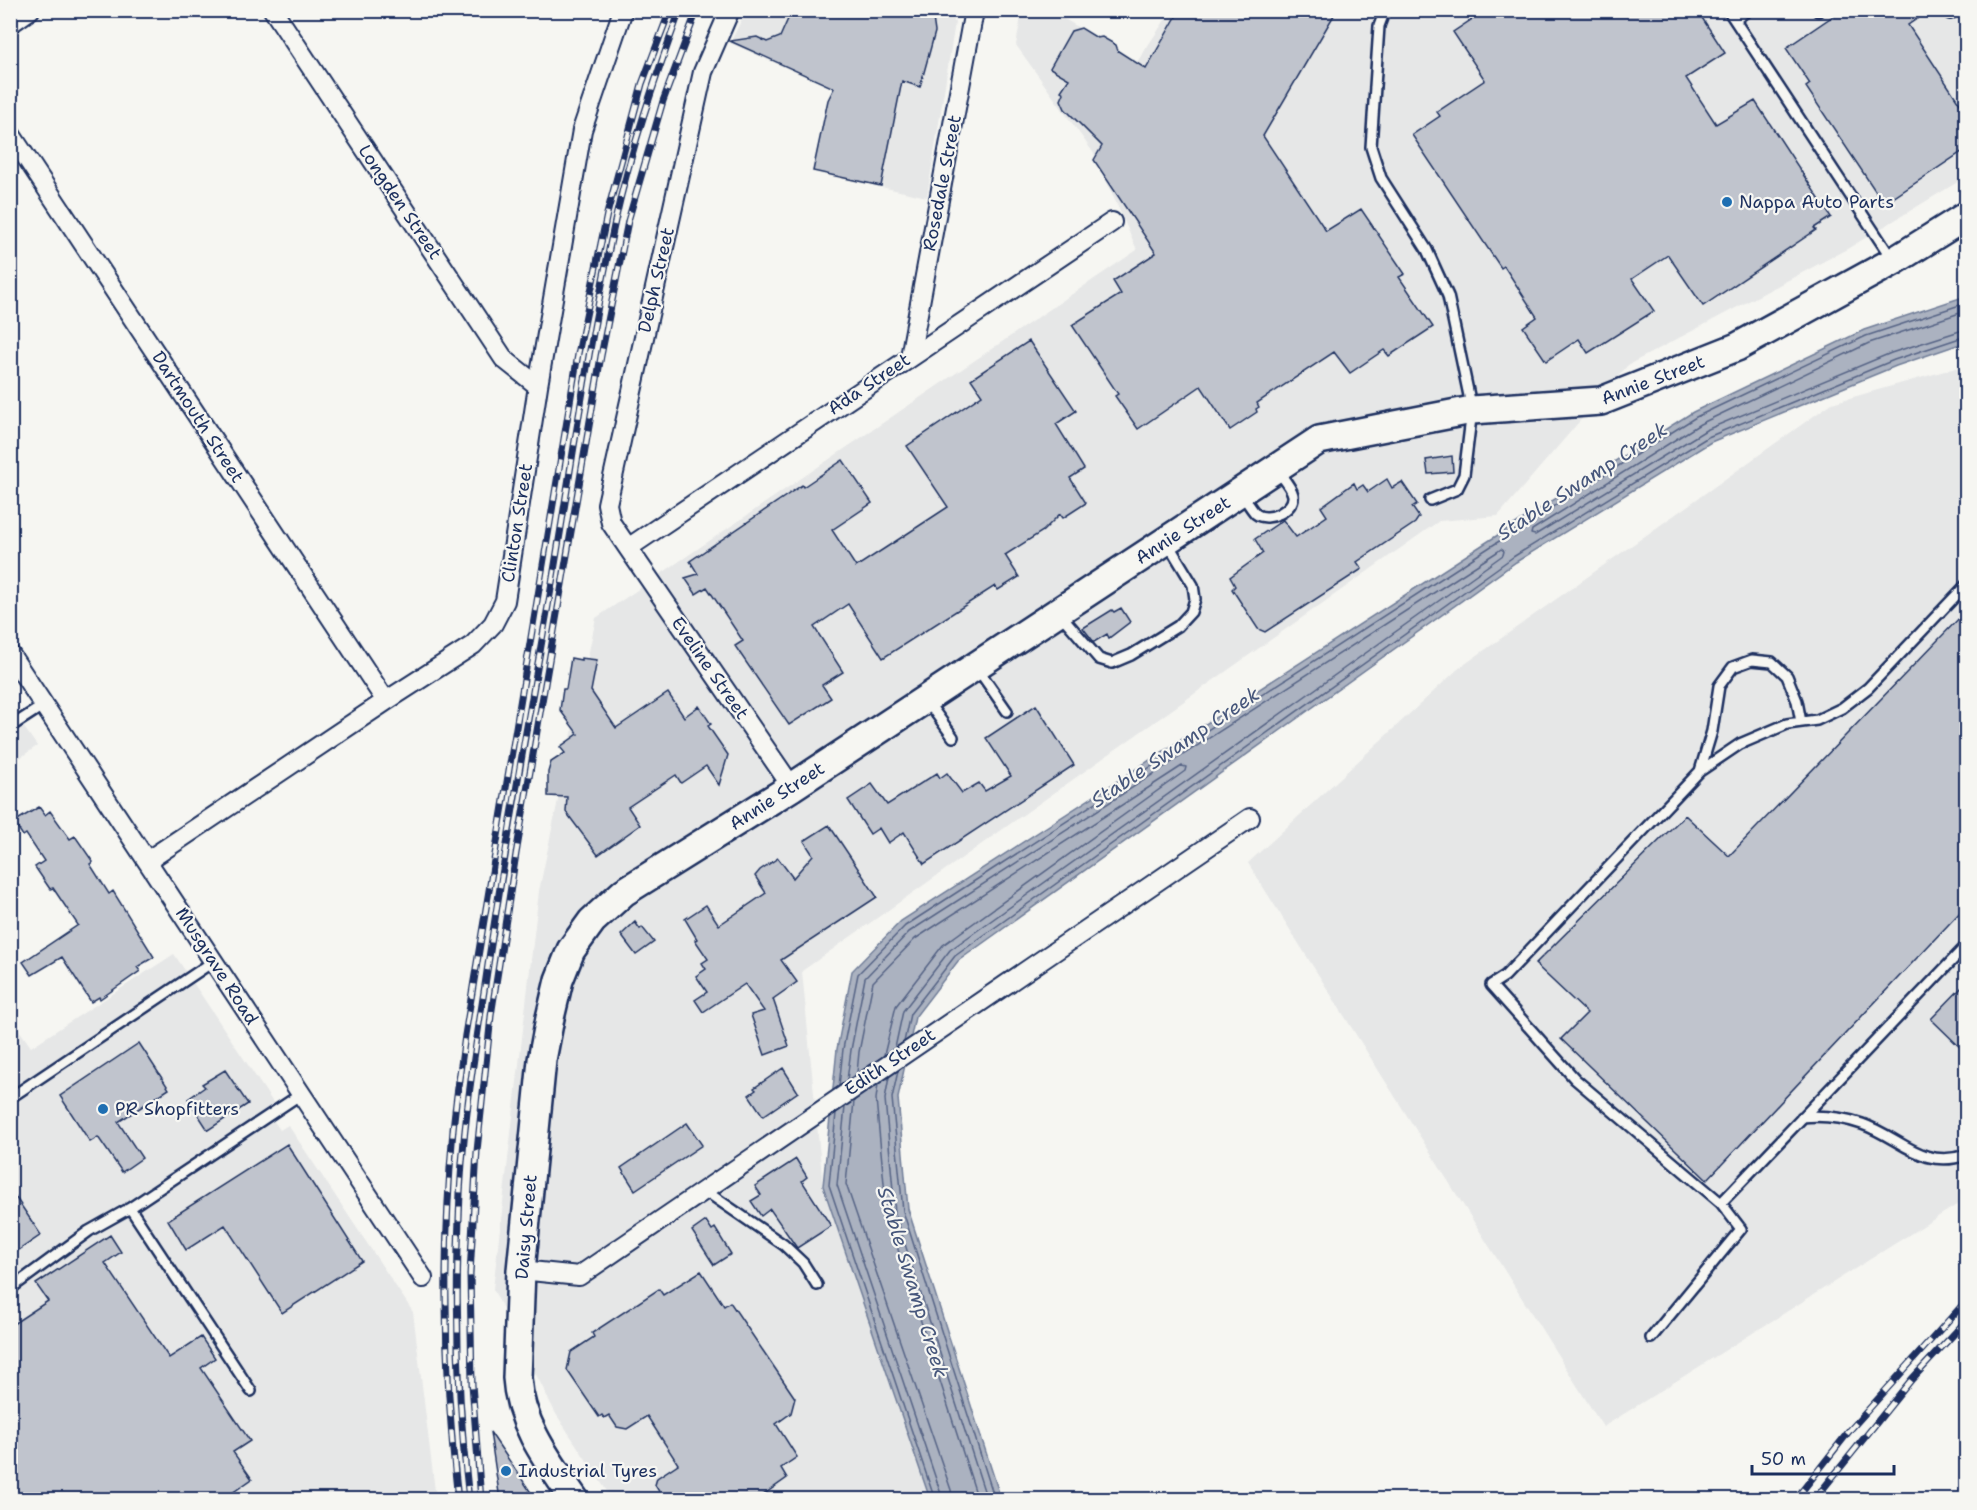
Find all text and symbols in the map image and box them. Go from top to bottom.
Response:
street label: Rosedale Street [917,113,967,253]
street label: Longden Street [353,140,447,264]
place label: Nappa Auto Parts [1739,190,1894,214]
marker: Nappa Auto Parts [1720,195,1734,209]
street label: Delph Street [632,225,680,335]
street label: Dartmouth Street [146,347,250,488]
street label: Ada Street [823,347,915,420]
street label: Annie Street [1598,349,1708,411]
water label: Stable Swamp Creek [1492,416,1673,546]
street label: Clinton Street [496,462,538,584]
street label: Annie Street [1131,490,1235,570]
street label: Eveline Street [666,612,754,724]
water label: Stable Swamp Creek [1085,680,1265,813]
street label: Annie Street [725,756,829,836]
street label: Musgrave Road [170,903,264,1029]
street label: Edith Street [840,1023,940,1101]
place label: PR Shopfitters [115,1097,239,1121]
marker: PR Shopfitters [96,1102,110,1116]
street label: Daisy Street [509,1173,543,1281]
water label: Stable Swamp Creek [872,1183,955,1381]
scale bar [1752,1438,1894,1476]
text: 50 m [1761,1447,1806,1471]
place label: Industrial Tyres [518,1459,657,1483]
marker: Industrial Tyres [499,1464,513,1478]

